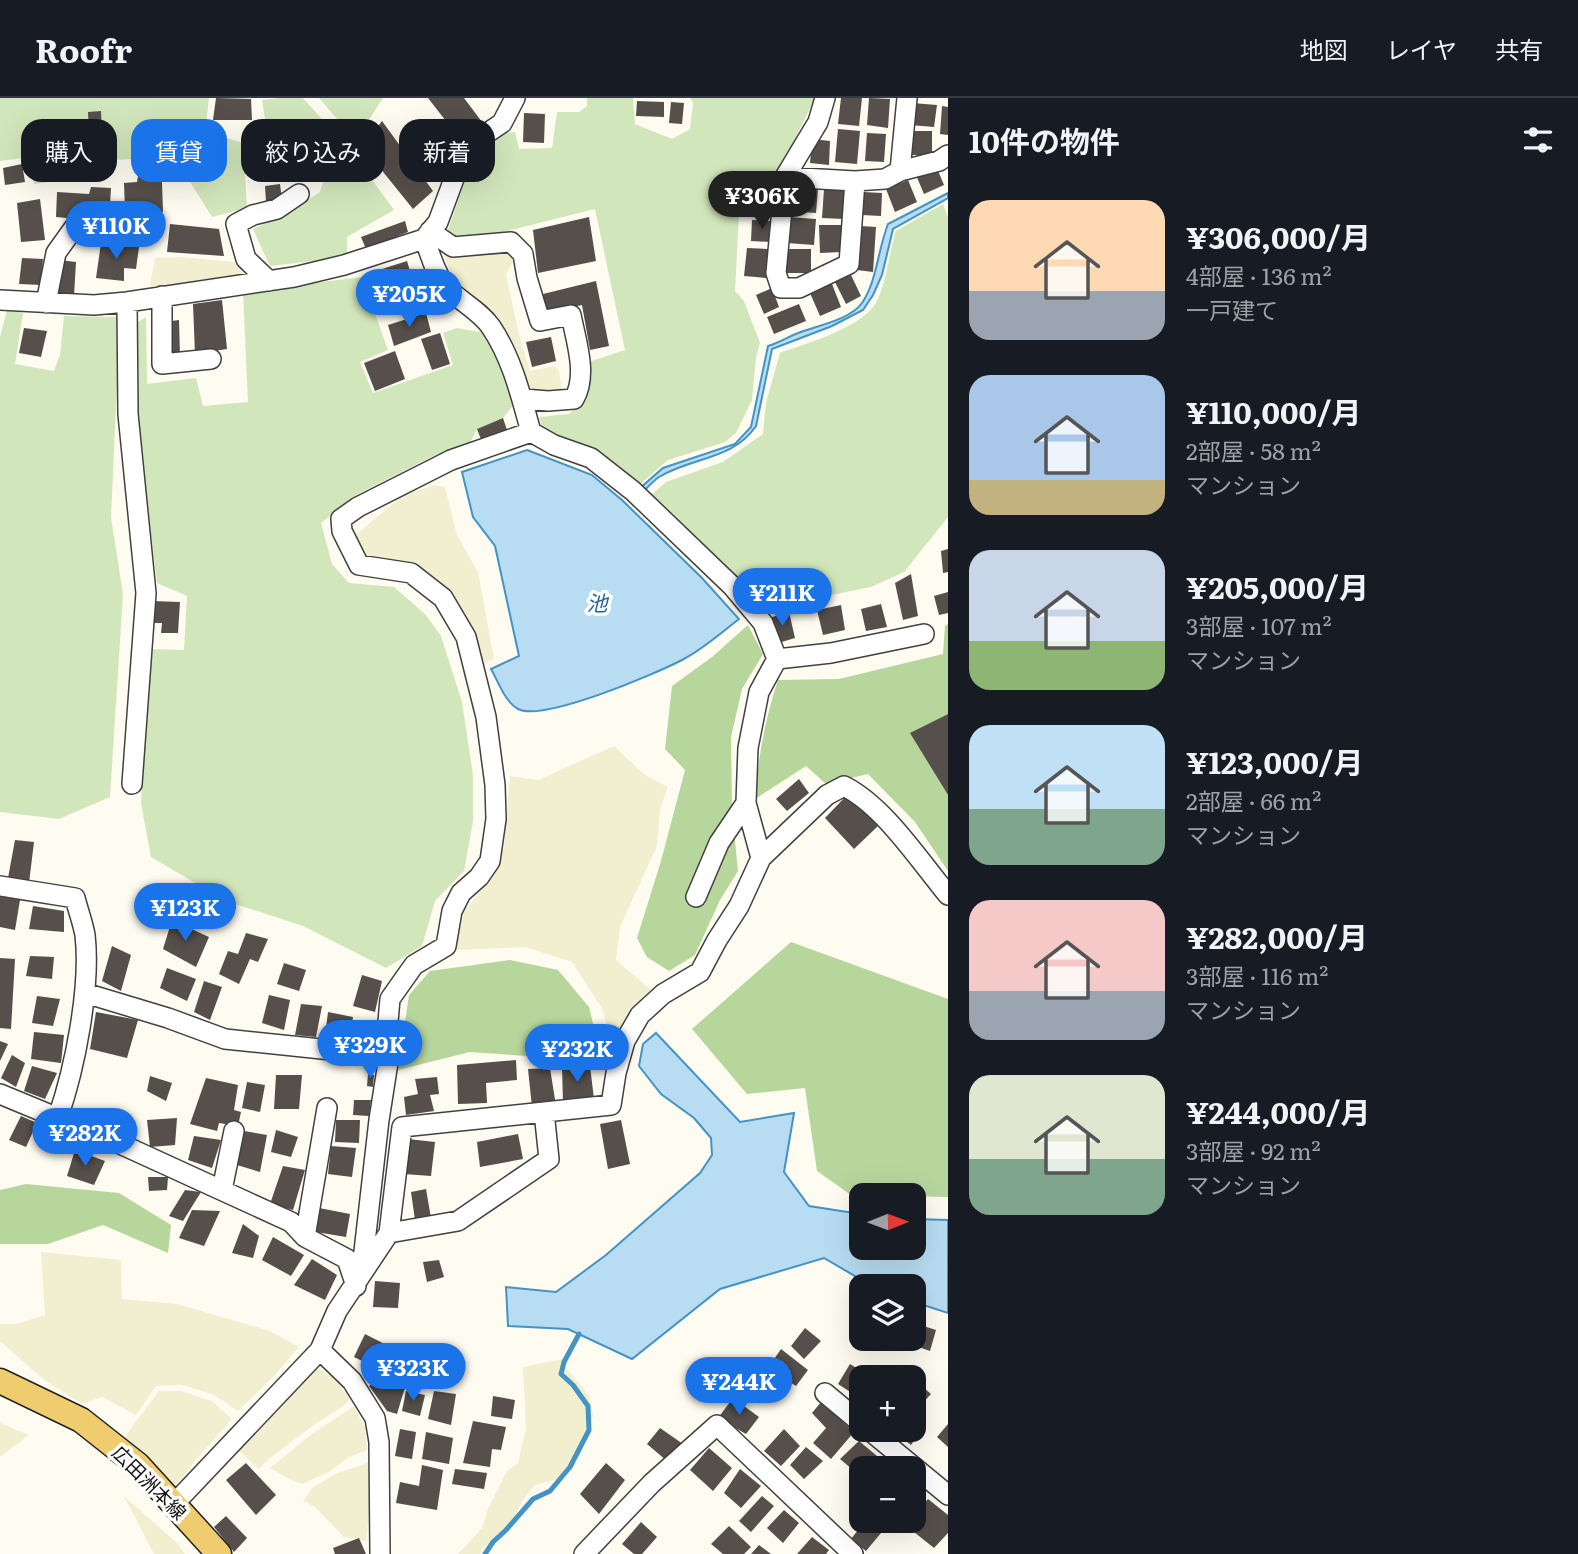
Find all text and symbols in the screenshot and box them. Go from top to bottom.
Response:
text: Roofr [35,24,132,73]
text: 地図 [1300,31,1348,66]
text: レイヤ [1386,31,1457,66]
text: 共有 [1495,31,1543,66]
text: 10件の物件 [969,118,1120,162]
chip: 購入 [21,119,117,182]
chip: 賃貸 [131,119,227,182]
chip: 絞り込み [241,119,385,182]
chip: 新着 [399,119,495,182]
icon: filters [1519,121,1557,159]
pin: ¥306K [713,172,811,231]
text: ¥306K [724,177,800,211]
pin: ¥110K [67,202,165,261]
text: ¥110K [82,207,150,241]
text: ¥306,000/月 [1186,214,1371,258]
icon: home [1025,228,1109,312]
text: 4部屋 · 136 m² [1186,258,1332,292]
pin: ¥205K [360,270,458,329]
text: ¥205K [372,275,446,309]
text: 一戸建て [1186,292,1278,326]
text: ¥110,000/月 [1186,389,1362,433]
icon: home [1025,403,1109,487]
text: 2部屋 · 58 m² [1186,433,1321,467]
text: マンション [1186,467,1301,501]
text: ¥205,000/月 [1186,564,1369,608]
pin: ¥211K [733,568,831,628]
text: ¥211K [749,574,815,608]
icon: home [1025,578,1109,662]
water label: 池 [587,586,610,617]
text: 3部屋 · 107 m² [1186,608,1332,642]
text: マンション [1186,642,1301,676]
text: ¥123,000/月 [1186,739,1364,783]
icon: home [1025,753,1109,837]
text: 2部屋 · 66 m² [1186,783,1321,817]
text: マンション [1186,817,1301,851]
pin: ¥123K [136,884,234,943]
text: ¥123K [150,889,220,923]
text: ¥282,000/月 [1186,914,1368,958]
icon: home [1025,928,1109,1012]
text: 3部屋 · 116 m² [1186,958,1328,992]
text: マンション [1186,992,1301,1026]
pin: ¥329K [321,1020,419,1080]
pin: ¥232K [528,1024,626,1084]
text: ¥329K [333,1026,407,1060]
text: ¥232K [541,1030,613,1064]
text: ¥244,000/月 [1186,1089,1371,1133]
icon: home [1025,1103,1109,1187]
pin: ¥282K [36,1108,134,1168]
text: ¥282K [48,1114,122,1148]
text: 3部屋 · 92 m² [1186,1133,1321,1167]
text: マンション [1186,1167,1301,1201]
north arrow [849,1183,926,1260]
map controls [849,1183,926,1533]
button: layers [849,1274,926,1351]
pin: ¥323K [364,1344,462,1403]
text: ¥323K [377,1349,449,1383]
pin: ¥244K [690,1358,788,1417]
text: ¥244K [701,1363,777,1397]
button: + [849,1365,926,1442]
street label: 広田洲本線 [107,1439,193,1525]
button: − [849,1456,926,1533]

